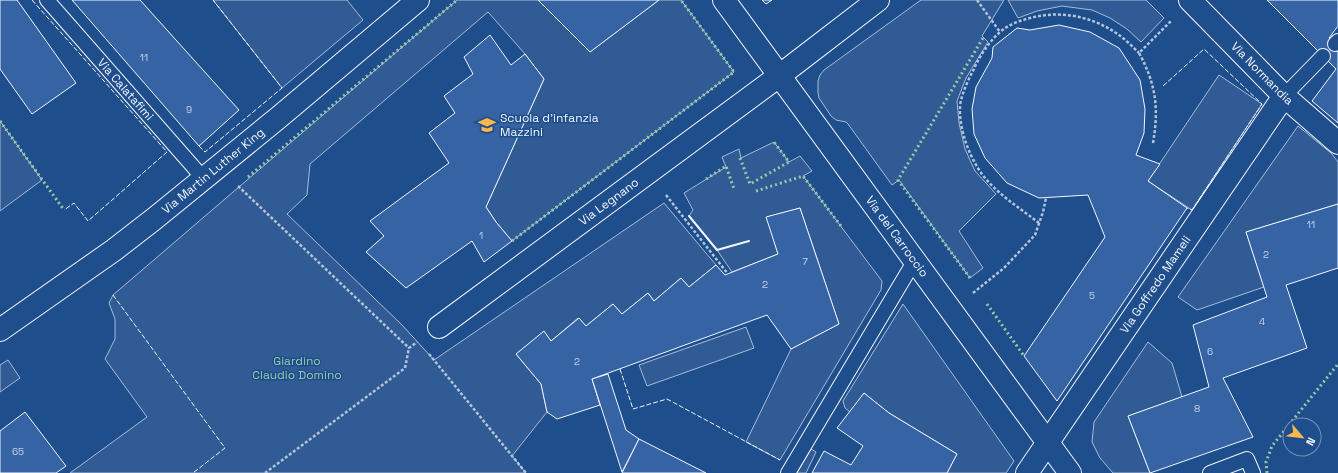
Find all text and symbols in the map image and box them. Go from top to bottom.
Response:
street label: Via Normandia [1227,39,1297,109]
house number: 11 [140,51,148,64]
street label: Via Calatafimi [94,55,157,124]
house number: 9 [186,103,192,116]
place label: Scuola d'infanzia Mazzini [500,110,599,140]
school or university icon: Scuola d'infanzia Mazzini [477,115,497,135]
street label: Via Martin Luther King [158,124,268,218]
street label: Via Legnano [576,174,642,229]
street label: Via del Carroccio [862,193,932,280]
house number: 11 [1307,218,1315,231]
house number: 1 [479,229,483,242]
street label: Via Goffredo Mameli [1116,233,1194,337]
house number: 2 [1263,248,1269,261]
house number: 7 [802,255,808,268]
house number: 2 [762,278,768,291]
house number: 5 [1089,289,1095,302]
house number: 4 [1259,315,1265,328]
house number: 6 [1207,345,1213,358]
park label: Giardino Claudio Domino [252,353,342,383]
house number: 2 [574,355,580,368]
house number: 8 [1194,402,1200,415]
north arrow [1282,417,1322,457]
text: N [1303,435,1319,448]
house number: 65 [12,445,24,458]

